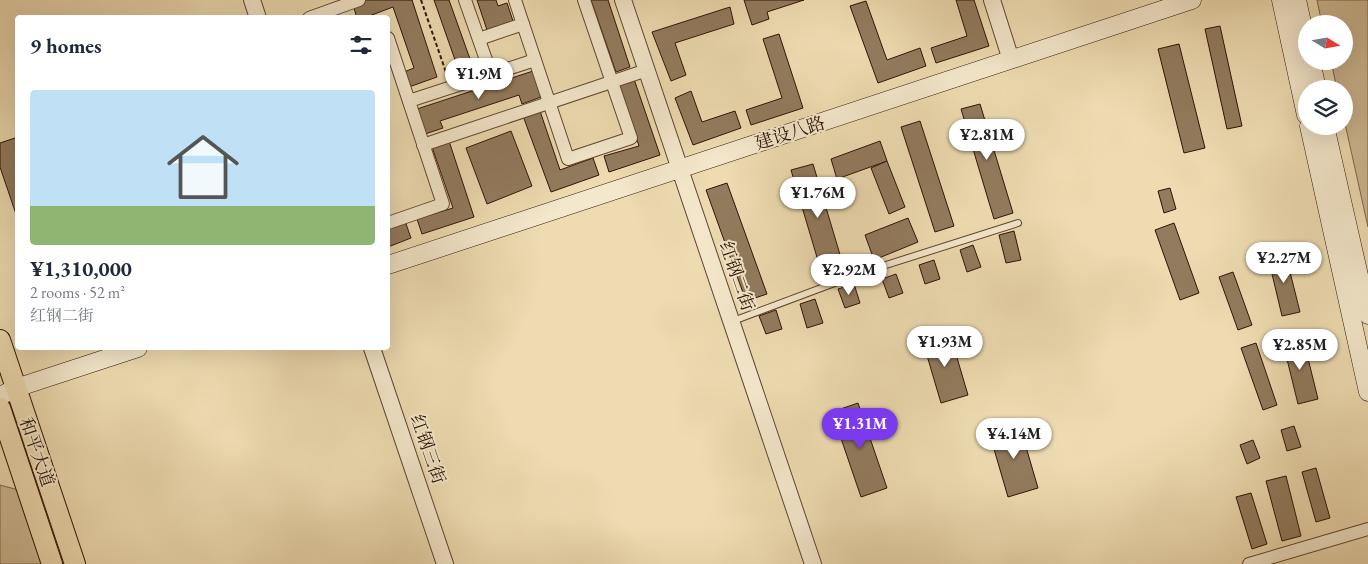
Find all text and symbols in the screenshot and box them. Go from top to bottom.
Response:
north arrow [1298,15,1352,70]
map controls [1298,15,1353,135]
icon: filters [347,31,375,59]
text: 9 homes [30,32,102,59]
pin: ¥1.9M [444,58,514,100]
text: ¥1.9M [456,63,502,84]
button: layers [1298,80,1353,135]
street label: 建设八路 [752,110,828,155]
pin: ¥2.81M [946,119,1028,161]
icon: home [158,122,248,212]
text: ¥2.81M [960,124,1014,145]
pin: ¥1.76M [777,176,859,219]
text: ¥1.76M [791,182,845,203]
street label: 红钢二街 [715,238,760,314]
pin: ¥2.27M [1243,242,1325,284]
text: ¥2.27M [1257,247,1311,268]
pin: ¥2.92M [808,254,890,296]
text: ¥1,310,000 [30,255,132,282]
text: ¥2.92M [822,259,876,280]
text: 2 rooms · 52 m² [30,282,125,303]
text: 红钢二街 [30,305,94,326]
pin: ¥1.93M [904,326,986,368]
pin: ¥2.85M [1259,328,1341,371]
text: ¥1.93M [918,331,972,352]
text: ¥2.85M [1273,334,1327,355]
pin: ¥1.31M [819,408,901,450]
street label: 红钢三街 [406,411,451,487]
text: ¥1.31M [833,413,887,434]
street label: 和平大道 [15,414,60,490]
pin: ¥4.14M [973,418,1055,460]
text: ¥4.14M [987,423,1041,444]

